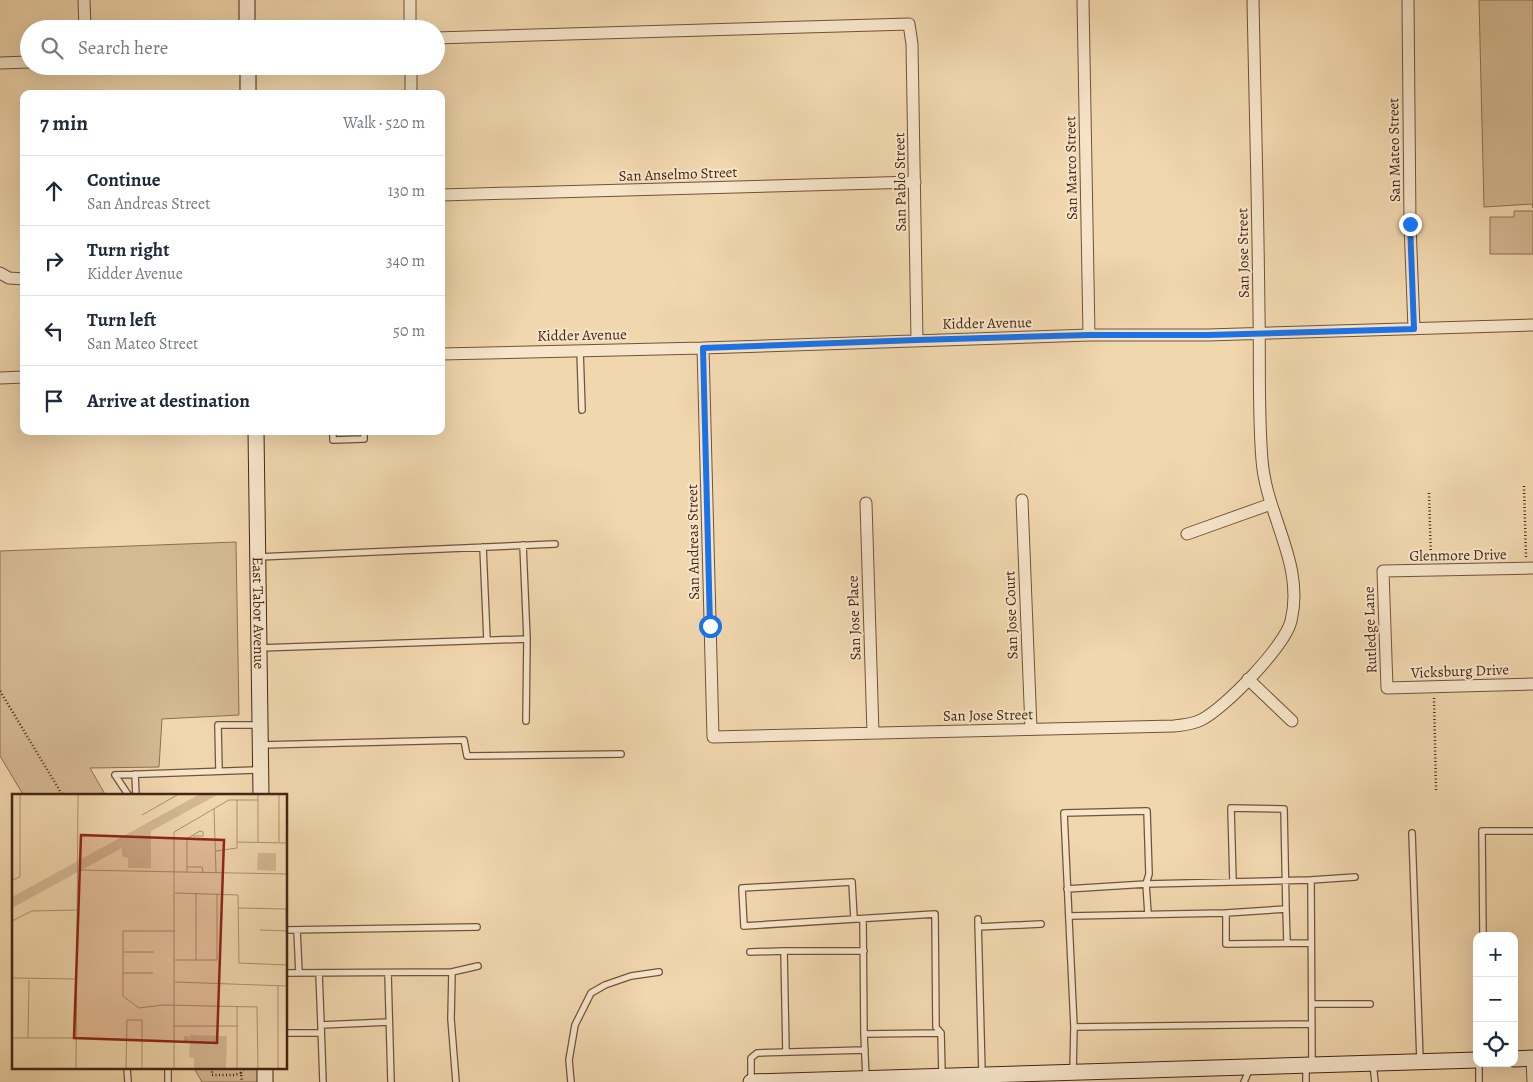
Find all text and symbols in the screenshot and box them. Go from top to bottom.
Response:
search box [20,20,445,75]
icon: search [38,34,66,62]
text: Search here [78,35,168,61]
street label: San Mateo Street [1383,98,1405,202]
text: 7 min [40,109,88,137]
text: Walk · 520 m [343,112,425,134]
street label: San Marco Street [1060,116,1082,220]
street label: San Pablo Street [889,132,911,232]
street label: San Anselmo Street [618,162,738,186]
text: Continue [87,167,161,193]
icon: ahead [40,177,68,205]
text: 130 m [388,180,425,202]
text: San Andreas Street [87,193,210,215]
street label: San Jose Street [1232,208,1254,298]
route end [1399,213,1422,236]
text: Turn right [87,237,169,263]
icon: right [40,247,68,275]
text: 340 m [386,250,425,272]
text: Kidder Avenue [87,263,183,285]
text: Turn left [87,307,156,333]
street label: Kidder Avenue [942,312,1032,334]
icon: left [40,317,68,345]
text: 50 m [393,320,425,342]
street label: Kidder Avenue [537,324,627,346]
text: San Mateo Street [87,333,198,355]
icon: arrive [40,387,68,415]
text: Arrive at destination [87,388,250,414]
street label: San Andreas Street [682,484,704,600]
street label: Glenmore Drive [1409,544,1507,566]
street label: East Tabor Avenue [248,557,269,670]
street label: San Jose Court [999,570,1023,660]
street label: San Jose Place [843,575,865,661]
street label: Rutledge Lane [1358,586,1382,674]
route start [699,615,722,638]
street label: Vicksburg Drive [1410,659,1510,683]
street label: San Jose Street [943,704,1033,726]
inset map [12,794,288,1070]
map controls [1473,932,1518,1067]
button: + [1473,932,1518,977]
button: − [1473,977,1518,1022]
button: locate [1473,1022,1518,1067]

